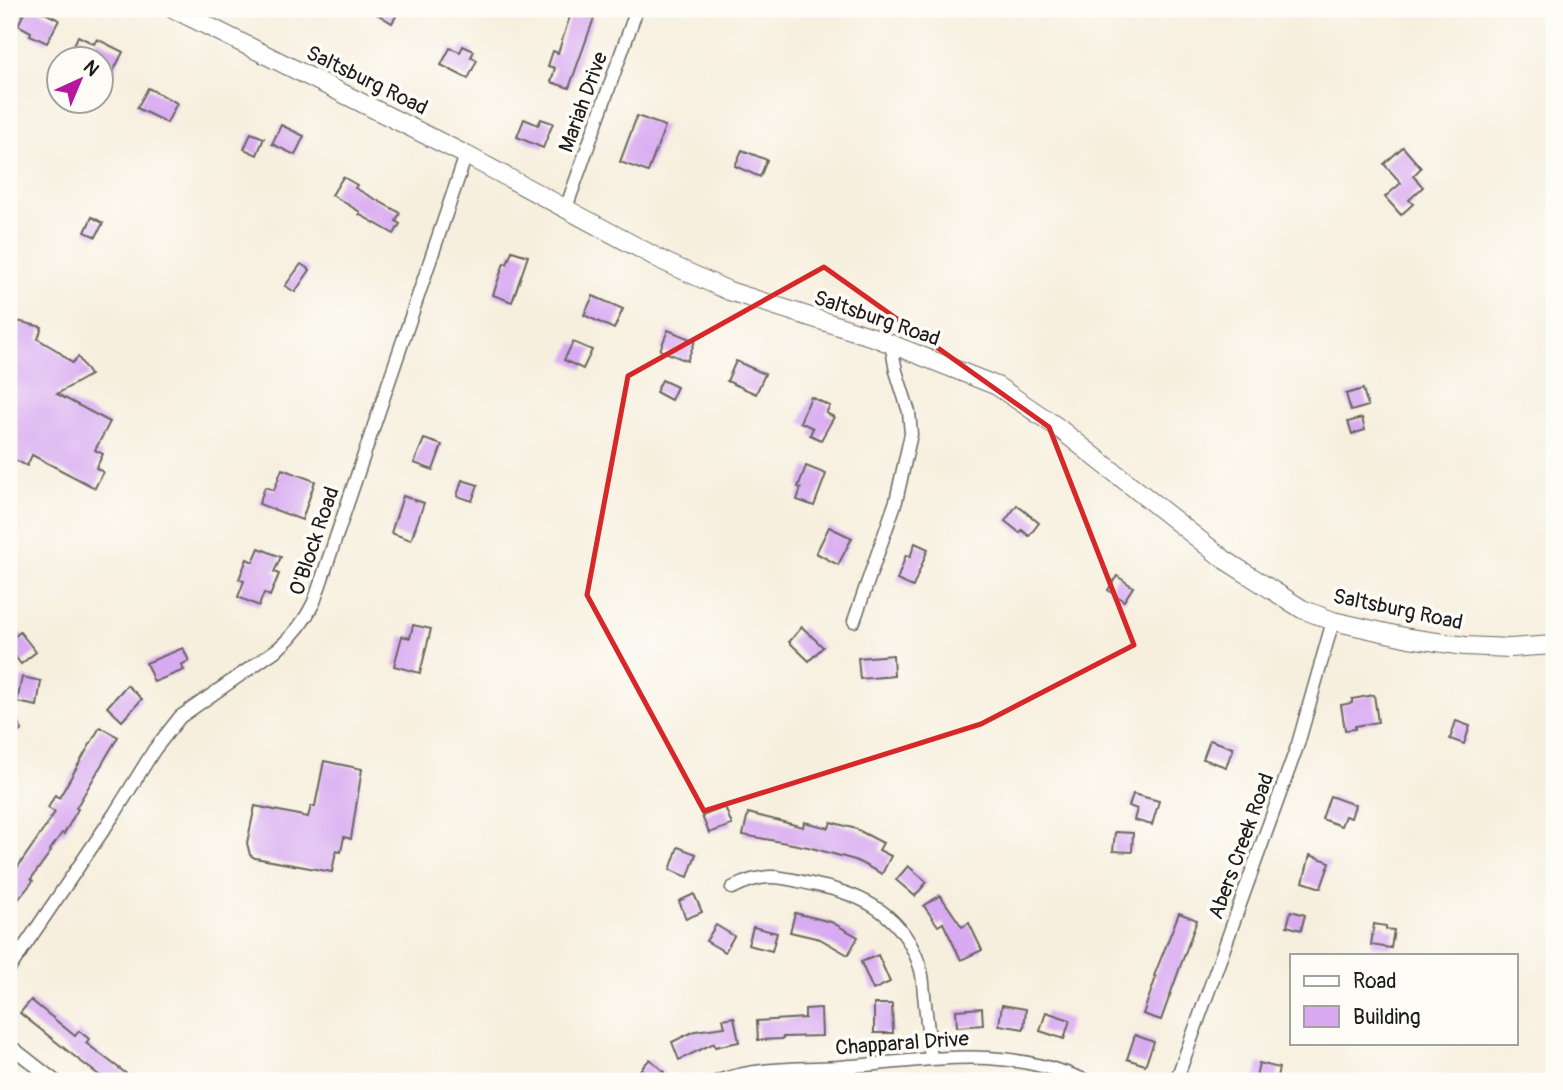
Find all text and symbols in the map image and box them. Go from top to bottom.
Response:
street label: Saltsburg Road [302,39,432,121]
north arrow [46,46,116,116]
street label: Mariah Drive [553,48,614,156]
text: N [78,55,104,82]
street label: Saltsburg Road [810,284,944,353]
street label: O'Block Road [283,483,346,599]
street label: Saltsburg Road [1331,583,1465,636]
street label: Abers Creek Road [1203,770,1280,923]
legend [1290,954,1518,1044]
text: Road [1353,968,1397,995]
text: Building [1353,1004,1420,1031]
street label: Chapparal Drive [834,1025,970,1062]

